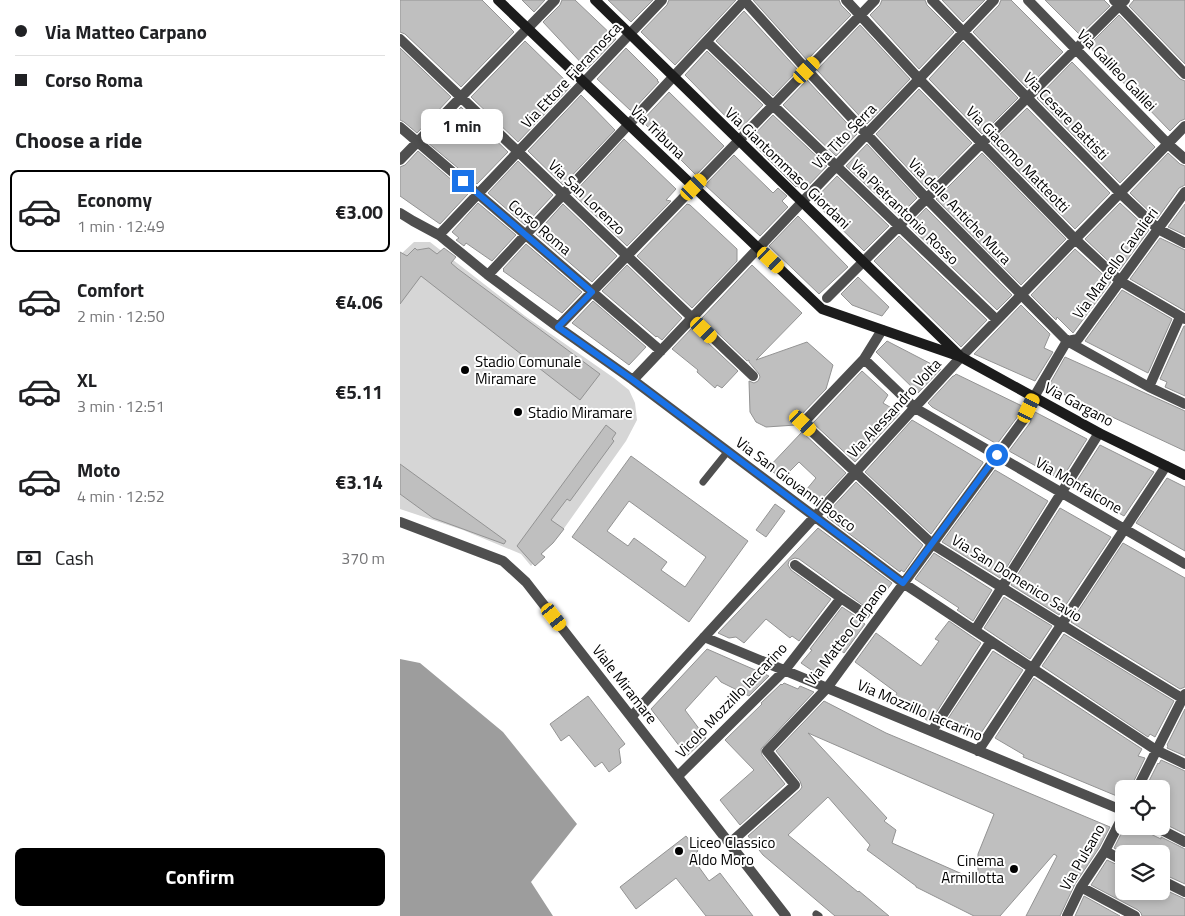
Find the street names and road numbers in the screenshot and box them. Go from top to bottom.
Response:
street label: Via Ettore Fieramosca [515,16,627,133]
street label: Via Galileo Galilei [1072,24,1162,116]
street label: Via Cesare Battisti [1018,67,1114,165]
street label: Via Tito Serra [807,97,882,174]
street label: Via Tribuna [625,100,691,165]
street label: Via Giacomo Matteotti [961,100,1075,218]
street label: Via Giantommaso Giordani [720,102,856,234]
street label: Via delle Antiche Mura [903,153,1017,270]
street label: Via San Lorenzo [543,154,631,240]
street label: Via Pietrantonio Rosso [846,154,965,270]
street label: Corso Roma [503,194,577,261]
street label: Via Marcello Cavalieri [1067,202,1163,324]
street label: Via Alessandro Volta [842,353,947,463]
street label: Via Gargano [1040,376,1118,432]
street label: Via San Giovanni Bosco [731,431,861,537]
street label: Via Monfalcone [1031,451,1127,519]
street label: Via San Domenico Savio [947,528,1087,628]
street label: Via Matteo Carpano [799,577,893,691]
street label: Vicolo Mozzillo Iaccarino [670,637,792,763]
street label: Viale Miramare [587,639,663,729]
street label: Via Mozzillo Iaccarino [854,673,986,747]
street label: Via Pulsano [1054,819,1110,895]

